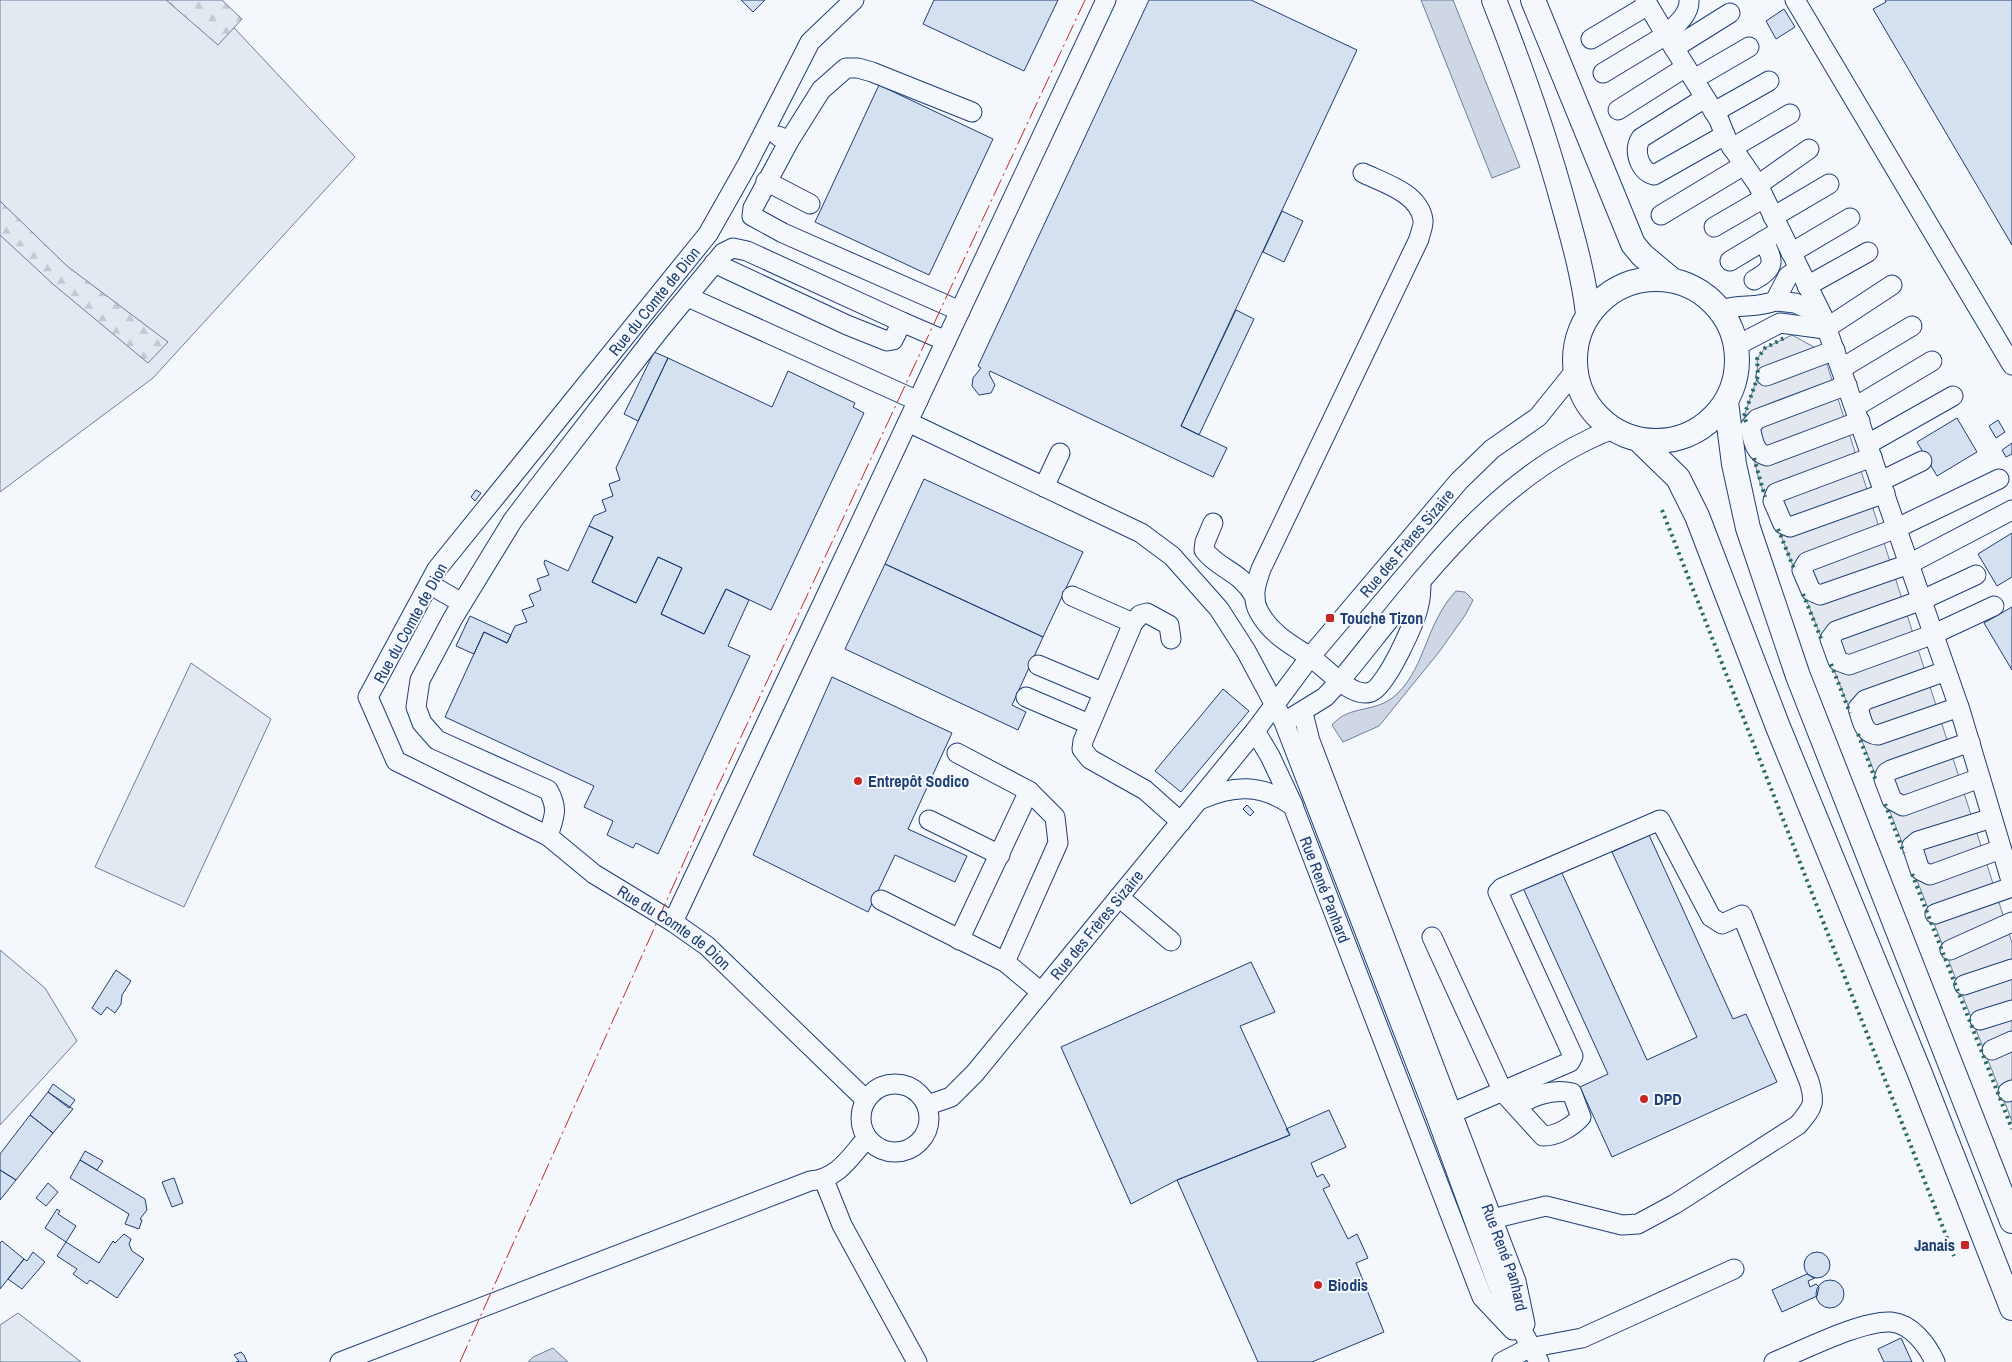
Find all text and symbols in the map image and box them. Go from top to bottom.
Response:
street label: Rue du Comte de Dion [603,242,705,360]
street label: Rue des Frères Sizaire [1354,484,1459,602]
street label: Rue du Comte de Dion [368,559,452,687]
place label: Touche Tizon [1340,607,1423,629]
marker: Touche Tizon [1324,612,1336,624]
place label: Entrepôt Sodico [868,770,969,792]
marker: Entrepôt Sodico [852,775,864,787]
street label: Rue René Panhard [1295,833,1356,946]
street label: Rue des Frères Sizaire [1045,865,1148,984]
street label: Rue du Comte de Dion [613,880,736,974]
place label: DPD [1654,1088,1682,1110]
marker: DPD [1638,1093,1650,1105]
street label: Rue René Panhard [1476,1200,1533,1313]
place label: Janais [1914,1234,1955,1256]
marker: Janais [1959,1239,1971,1251]
place label: Biodis [1328,1274,1368,1296]
marker: Biodis [1312,1279,1324,1291]

